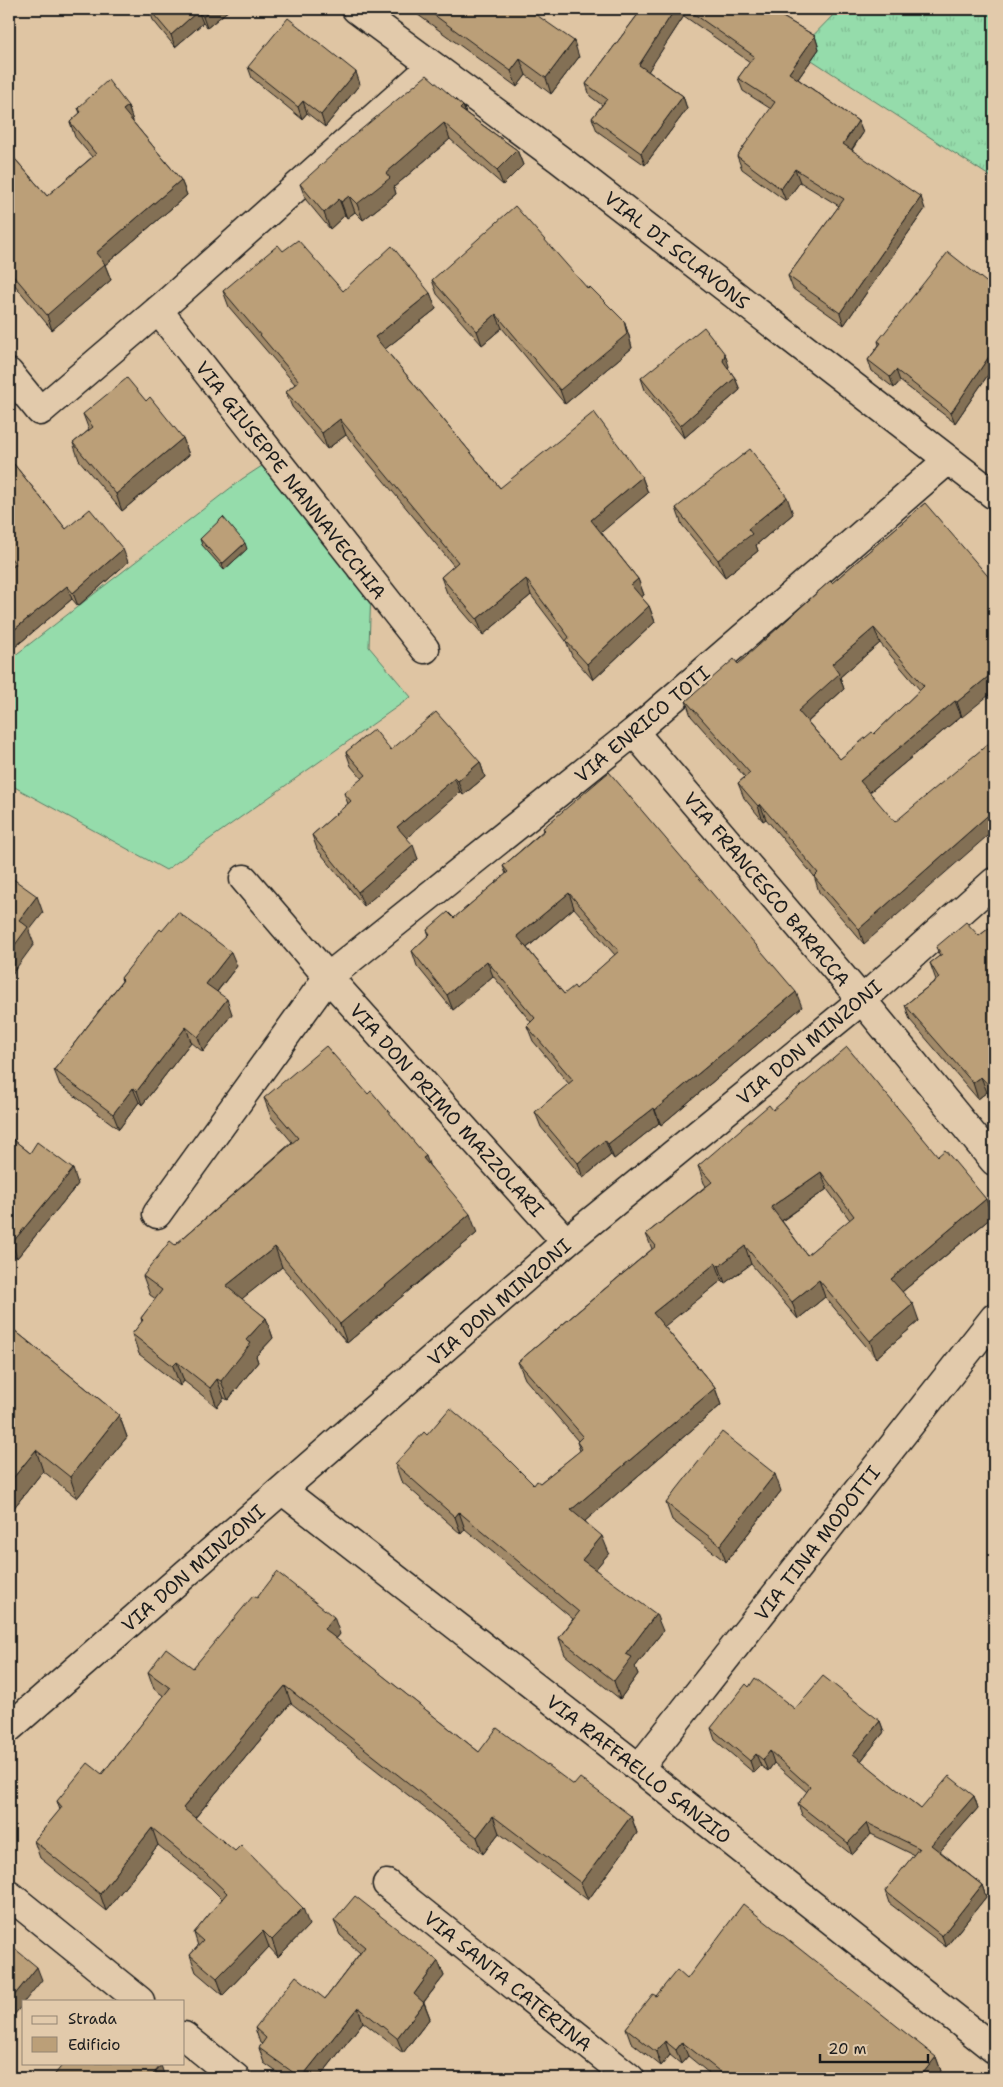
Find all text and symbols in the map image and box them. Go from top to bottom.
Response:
street label: VIAL DI SCLAVONS [599,186,754,315]
street label: VIA GIUSEPPE NANNAVECCHIA [190,356,392,605]
street label: VIA ENRICO TOTI [570,661,715,788]
street label: VIA FRANCESCO BARACCA [678,787,856,992]
street label: VIA DON MINZONI [731,974,887,1111]
street label: VIA DON PRIMO MAZZOLARI [344,998,549,1222]
street label: VIA DON MINZONI [422,1233,576,1372]
street label: VIA TINA MODOTTI [749,1461,886,1626]
street label: VIA DON MINZONI [116,1499,270,1638]
street label: VIA RAFFAELLO SANZIO [541,1689,736,1849]
street label: VIA SANTA CATERINA [418,1906,597,2057]
legend [22,2000,185,2064]
text: Strada [68,2009,117,2029]
scale bar [820,2032,928,2064]
text: Edificio [68,2035,120,2055]
text: 20 m [828,2039,867,2059]

